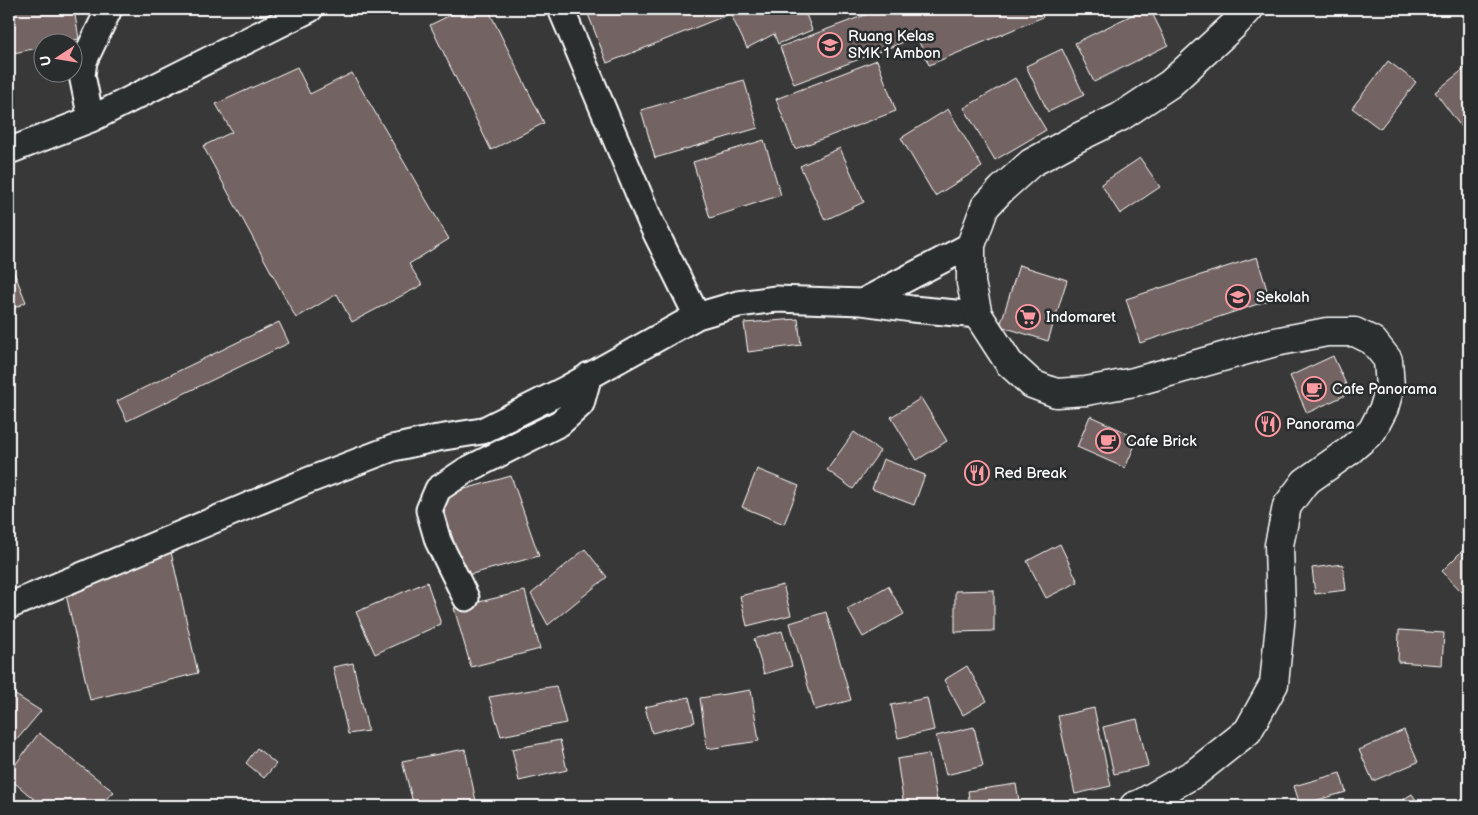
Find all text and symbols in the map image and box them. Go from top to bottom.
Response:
place label: Ruang Kelas SMK 1 Ambon [848,27,941,63]
north arrow [32,32,82,82]
school or university icon: Ruang Kelas SMK 1 Ambon [817,32,843,58]
text: U [36,54,55,67]
school or university icon: Sekolah [1225,284,1251,310]
place label: Sekolah [1256,288,1310,307]
supermarket icon: Indomaret [1015,304,1041,330]
place label: Indomaret [1046,308,1116,327]
cafe icon: Cafe Panorama [1301,376,1327,402]
place label: Cafe Panorama [1332,380,1437,399]
restaurant icon: Panorama [1255,411,1281,437]
place label: Panorama [1286,415,1355,434]
cafe icon: Cafe Brick [1095,428,1121,454]
place label: Cafe Brick [1126,432,1197,451]
restaurant icon: Red Break [964,460,990,486]
place label: Red Break [994,464,1067,483]

